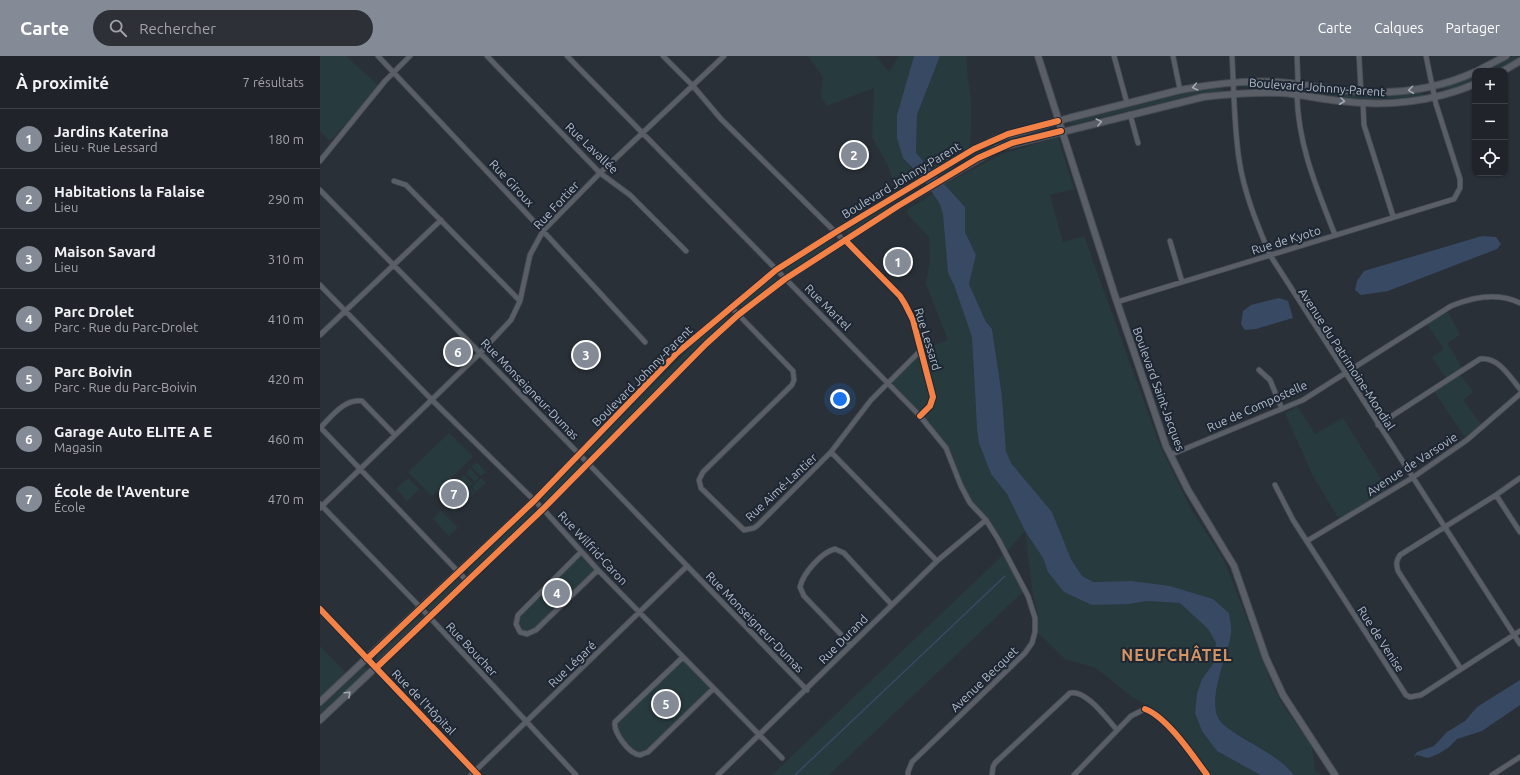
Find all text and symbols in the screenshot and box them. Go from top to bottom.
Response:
search box [93,10,373,46]
text: Carte [20,17,69,39]
icon: search [107,17,129,39]
text: Rechercher [139,20,216,37]
text: Carte [1318,20,1352,36]
text: Calques [1374,20,1423,36]
text: Partager [1445,20,1500,36]
map controls [1472,68,1508,176]
button: + [1472,68,1508,104]
text: À proximité [16,73,109,92]
text: 7 résultats [243,75,304,89]
street label: Boulevard Johnny-Parent [1249,76,1386,98]
one-way arrow [1191,83,1198,91]
one-way arrow [1408,85,1414,94]
one-way arrow [1339,96,1345,105]
button: − [1472,104,1508,140]
one-way arrow [1096,118,1102,126]
street label: Rue Lavallée [563,120,621,176]
text: Jardins Katerina [54,123,169,140]
text: 1 [25,132,33,146]
text: 180 m [268,132,304,146]
street label: Boulevard Johnny-Parent [839,139,963,221]
text: Lieu · Rue Lessard [54,140,157,154]
pin: 2 [841,140,867,170]
button: locate [1472,140,1508,176]
street label: Rue Giroux [487,157,537,209]
street label: Rue Fortier [531,178,582,232]
text: Habitations la Falaise [54,183,205,200]
text: 2 [25,192,33,206]
text: 290 m [268,192,304,206]
text: Lieu [54,200,78,214]
street label: Rue de Kyoto [1250,223,1322,257]
text: Maison Savard [54,243,156,260]
pin: 1 [885,247,911,277]
text: 3 [25,252,33,266]
text: 310 m [268,252,304,266]
text: Lieu [54,260,78,274]
street label: Rue Martel [802,281,854,333]
street label: Avenue du Patrimoine-Mondial [1296,286,1398,432]
text: Parc Drolet [54,303,134,320]
street label: Rue Lessard [912,306,944,372]
text: 4 [25,312,33,326]
text: 410 m [268,312,304,326]
text: Parc · Rue du Parc-Drolet [54,320,198,334]
street label: Boulevard Johnny-Parent [589,323,695,429]
street label: Boulevard Saint-Jacques [1131,325,1187,453]
street label: Rue Monseigneur-Dumas [478,336,582,442]
pin: 6 [445,337,471,367]
pin: 3 [573,340,599,370]
text: Parc Boivin [54,363,132,380]
text: 5 [25,372,33,386]
text: 420 m [268,372,304,386]
street label: Rue de Compostelle [1205,378,1309,434]
text: Parc · Rue du Parc-Boivin [54,380,197,394]
your location [830,389,850,409]
text: Garage Auto ELITE A E [54,423,212,440]
street label: Avenue de Varsovie [1364,430,1460,498]
text: 6 [25,432,33,446]
text: 460 m [268,432,304,446]
text: Magasin [54,440,102,454]
street label: Rue Aimé-Lantier [743,450,820,523]
pin: 7 [441,479,467,509]
text: École de l'Aventure [54,483,190,500]
text: 7 [25,492,33,506]
text: 470 m [268,492,304,506]
text: École [54,500,85,514]
street label: Rue Wilfrid-Caron [556,509,630,587]
street label: Rue Monseigneur-Dumas [703,569,807,675]
pin: 4 [544,578,570,608]
street label: Rue de Venise [1355,604,1407,674]
street label: Rue Durand [816,612,870,666]
street label: Rue Boucher [444,619,501,679]
street label: Rue Légaré [546,638,598,690]
street label: Avenue Becquet [948,644,1020,714]
district label: NEUFCHÂTEL [1121,644,1233,664]
street label: Rue de l'Hôpital [390,667,458,737]
pin: 5 [653,689,679,719]
one-way arrow [343,691,351,699]

